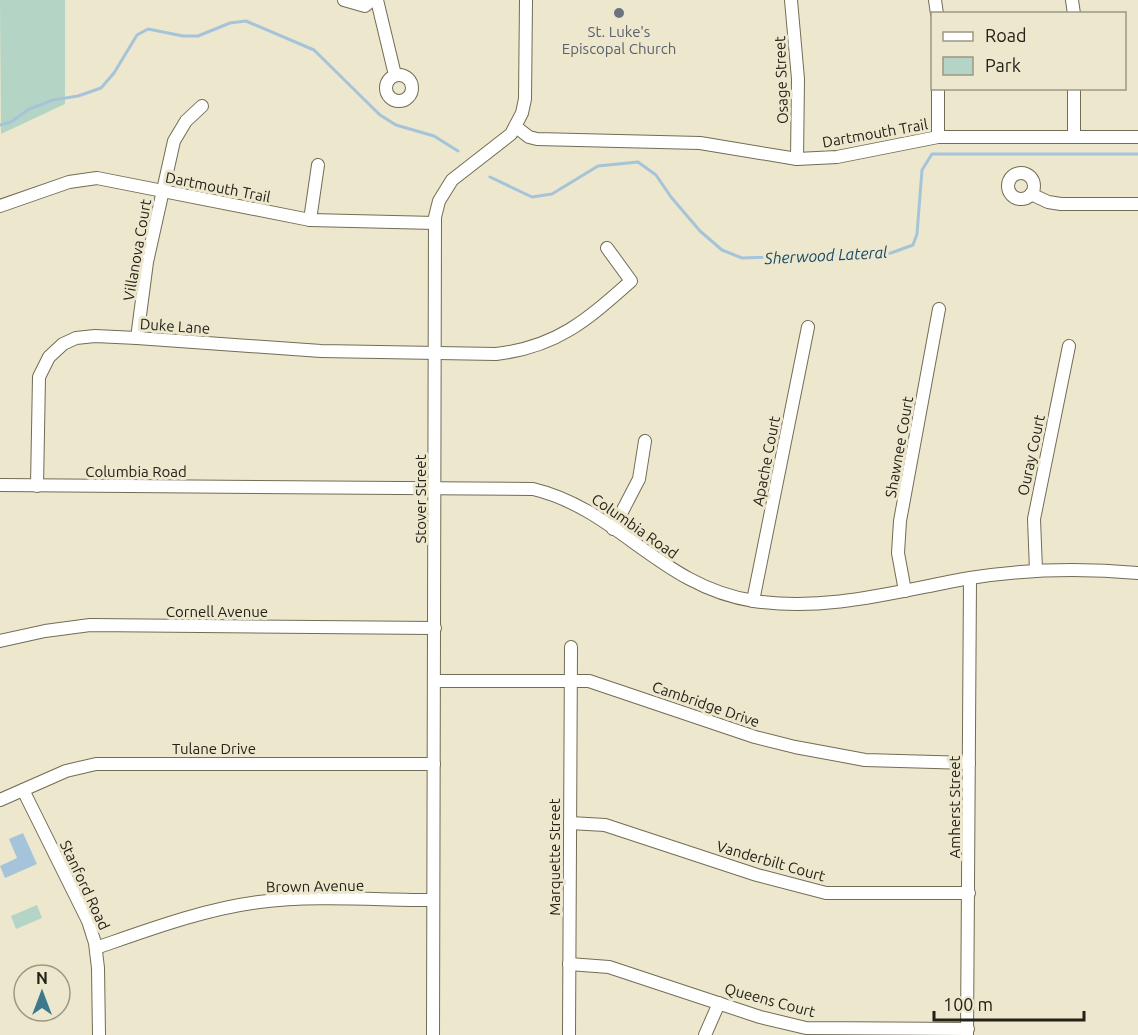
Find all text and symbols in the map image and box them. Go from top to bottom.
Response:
marker: St. Luke's Episcopal Church [612,6,626,20]
legend [931,12,1126,90]
place label: St. Luke's Episcopal Church [562,23,676,57]
text: Road [985,25,1027,45]
street label: Osage Street [771,36,791,124]
text: Park [985,55,1021,75]
street label: Dartmouth Trail [821,115,929,151]
street label: Dartmouth Trail [164,168,272,206]
street label: Villanova Court [120,198,154,302]
water label: Sherwood Lateral [763,243,888,267]
street label: Duke Lane [139,315,211,337]
street label: Shawnee Court [882,395,916,499]
street label: Ouray Court [1014,413,1048,497]
street label: Apache Court [749,414,783,508]
street label: Stover Street [412,454,429,544]
street label: Columbia Road [85,463,187,480]
street label: Columbia Road [589,490,681,562]
street label: Cornell Avenue [166,603,268,620]
street label: Cambridge Drive [650,678,762,730]
street label: Tulane Drive [172,740,256,757]
street label: Amherst Street [946,755,963,858]
street label: Marquette Street [546,798,563,916]
street label: Stanford Road [57,837,113,933]
street label: Vanderbilt Court [715,837,827,885]
street label: Brown Avenue [266,877,364,895]
north arrow [12,963,72,1023]
text: N [36,969,48,987]
street label: Queens Court [723,980,817,1020]
scale bar [934,984,1084,1022]
text: 100 m [943,994,993,1014]

